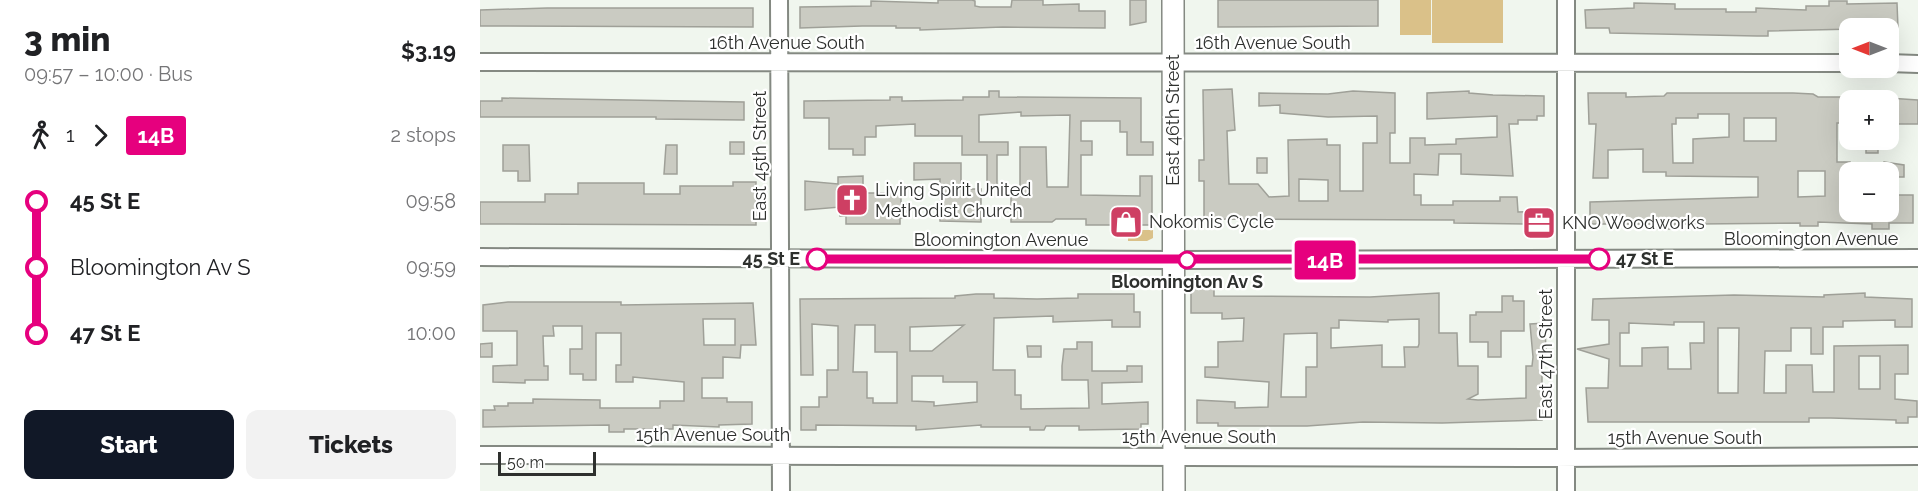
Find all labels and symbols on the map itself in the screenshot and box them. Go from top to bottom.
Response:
north arrow [1839,18,1899,78]
street label: 16th Avenue South [709,32,865,53]
street label: 16th Avenue South [1195,32,1351,53]
street label: East 46th Street [1162,54,1183,186]
street label: East 45th Street [749,91,770,221]
place label: Living Spirit United Methodist Church [875,179,1032,221]
church icon: Living Spirit United Methodist Church [834,182,870,218]
shop icon: Nokomis Cycle [1108,204,1144,240]
office icon: KNO Woodworks [1521,205,1557,241]
place label: Nokomis Cycle [1149,211,1275,232]
place label: KNO Woodworks [1562,212,1705,233]
street label: Bloomington Avenue [1724,228,1899,249]
street label: Bloomington Avenue [914,229,1089,250]
line badge: 14B [1290,240,1360,280]
place label: 45 St E [743,248,800,269]
marker: 45 St E [806,248,828,270]
marker: 47 St E [1588,248,1610,270]
place label: 47 St E [1616,248,1674,269]
marker: Bloomington Av S [1178,251,1196,269]
place label: Bloomington Av S [1111,271,1263,292]
street label: East 47th Street [1535,289,1556,419]
street label: 15th Avenue South [636,424,790,445]
street label: 15th Avenue South [1122,426,1276,447]
street label: 15th Avenue South [1608,427,1762,448]
scale bar [498,449,596,476]

